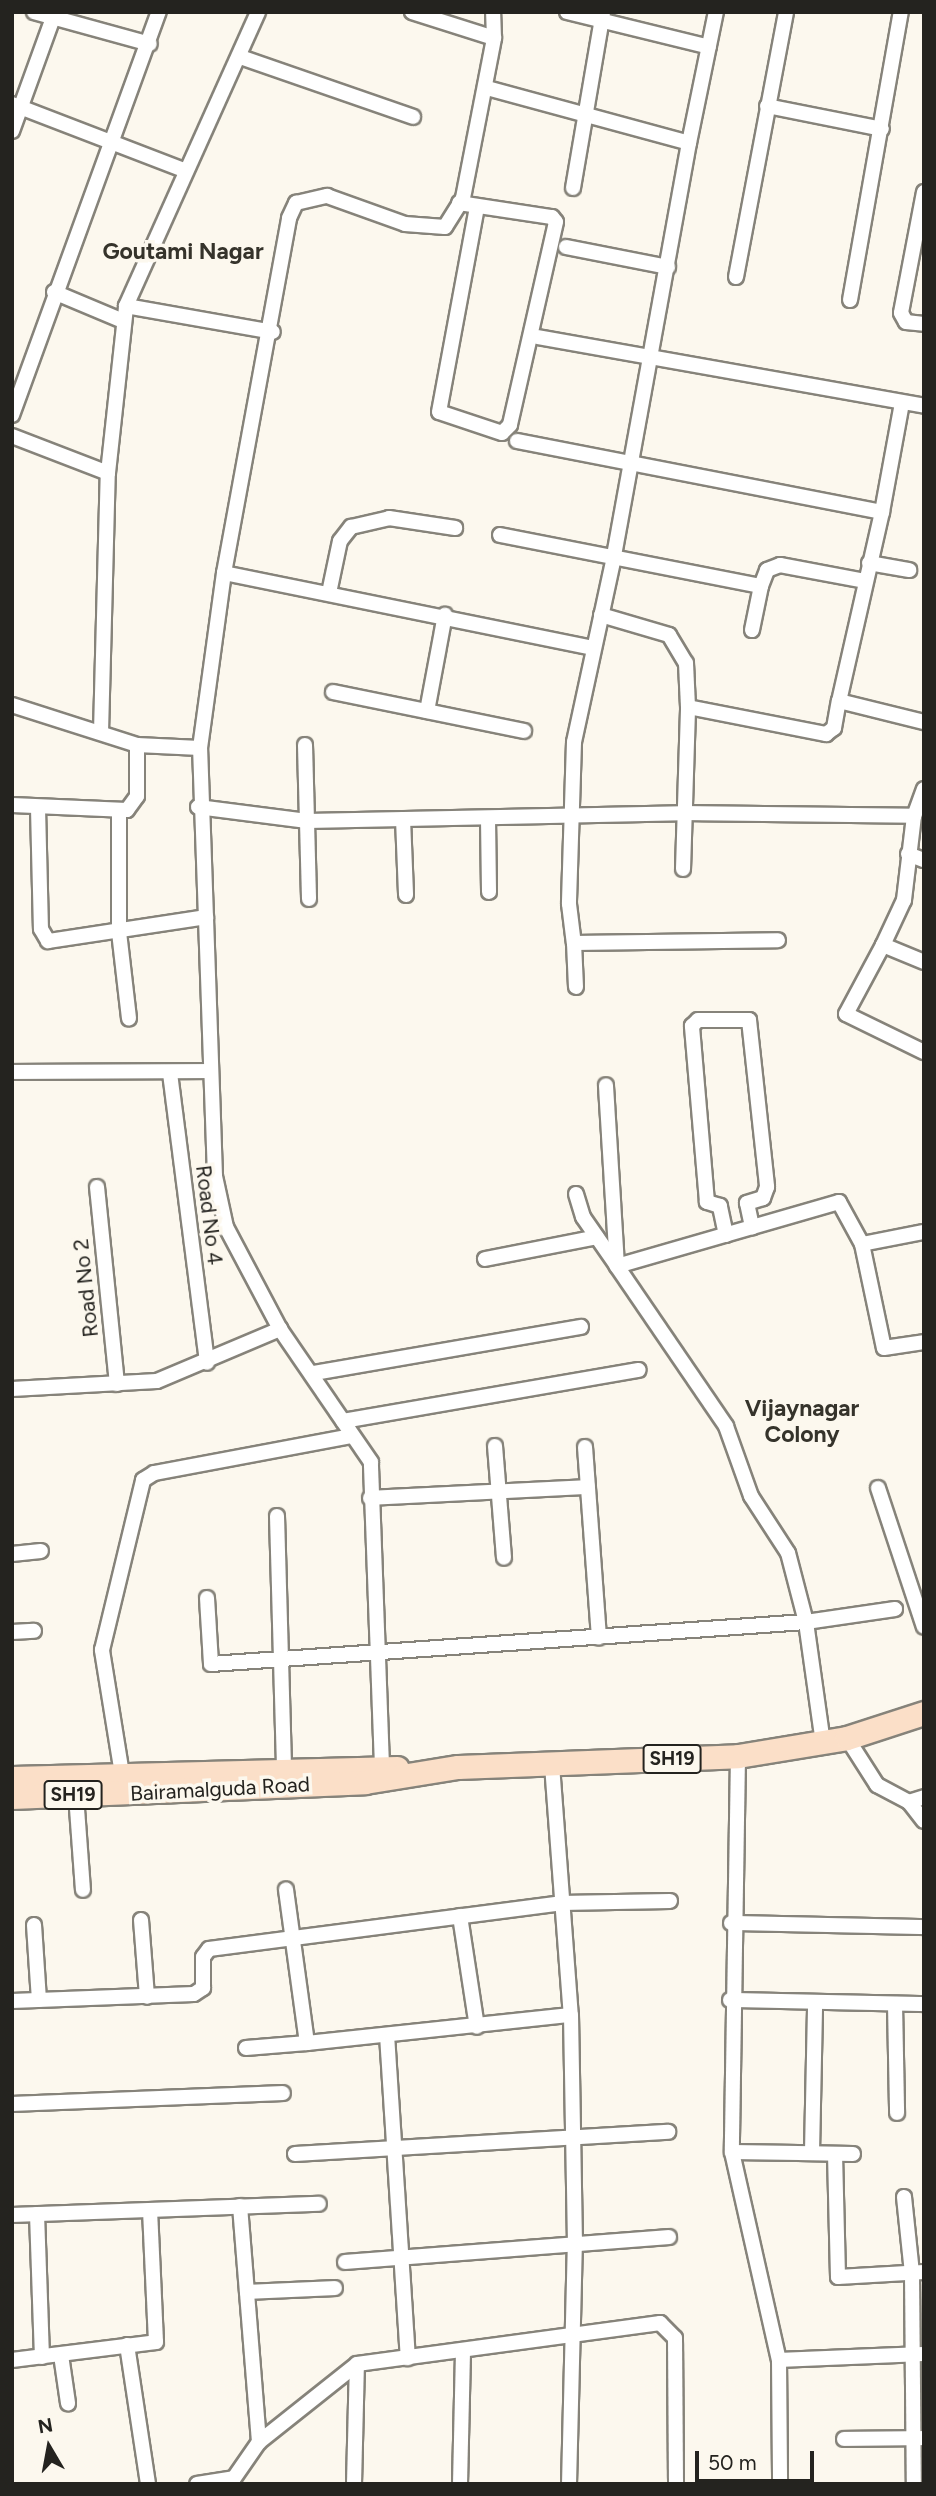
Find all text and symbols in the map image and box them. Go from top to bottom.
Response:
district label: Goutami Nagar [102,237,264,265]
street label: Road No 4 [190,1164,228,1266]
street label: Road No 2 [68,1238,104,1338]
district label: Vijaynagar Colony [745,1394,859,1448]
road number: SH19 [642,1744,702,1774]
street label: Bairamalguda Road [129,1772,311,1806]
road number: SH19 [43,1780,103,1811]
north arrow [14,2412,84,2482]
text: N [36,2413,54,2438]
scale bar [698,2436,817,2480]
text: 50 m [708,2450,757,2475]

